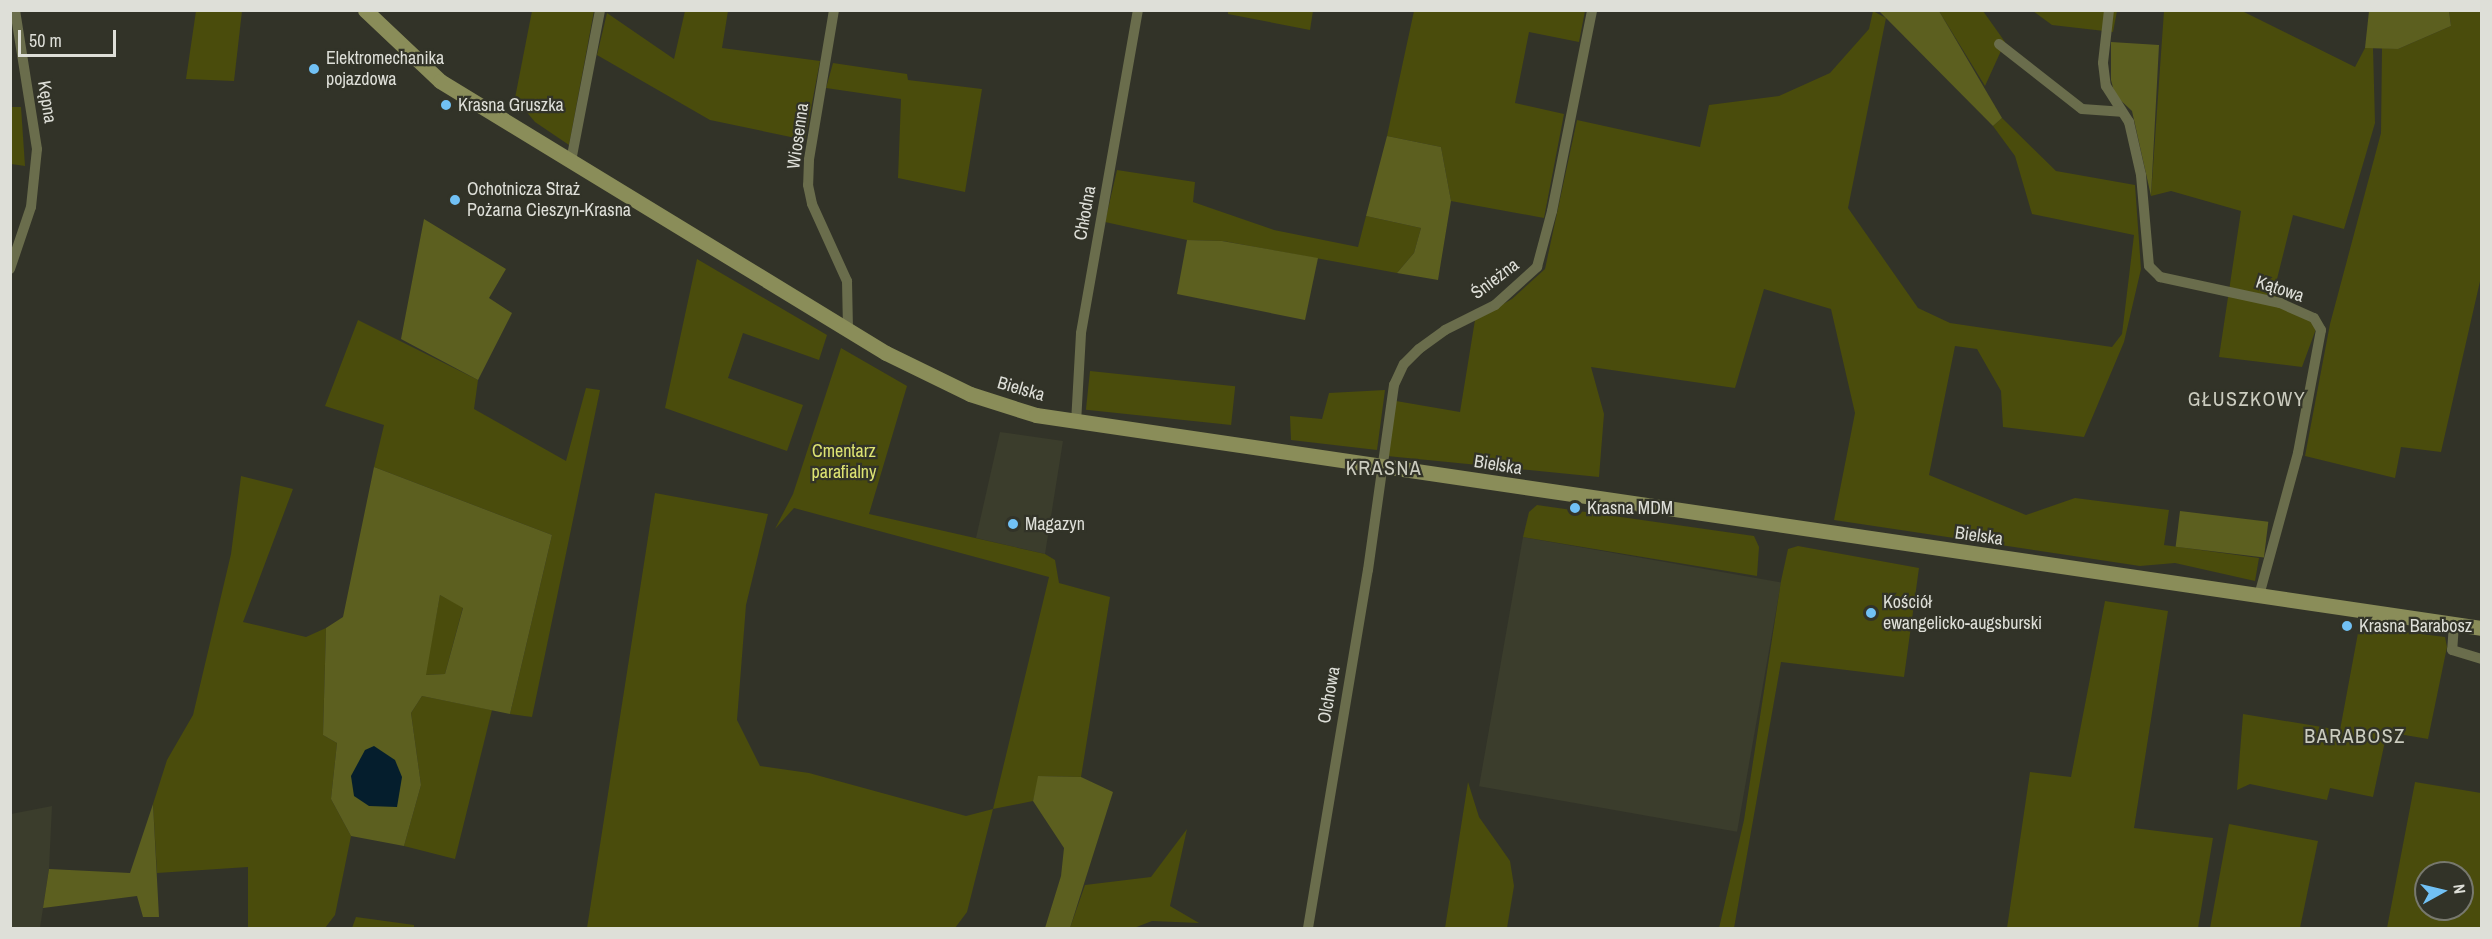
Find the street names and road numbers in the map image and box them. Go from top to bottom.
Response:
street label: Kępna [33,79,61,125]
street label: Wiosenna [783,102,813,170]
street label: Chłodna [1070,184,1100,242]
street label: Śnieżna [1467,254,1523,304]
street label: Kątowa [2253,271,2307,307]
street label: Bielska [995,372,1047,406]
street label: Bielska [1472,451,1524,479]
street label: Bielska [1954,522,2004,550]
street label: Olchowa [1313,665,1345,725]

